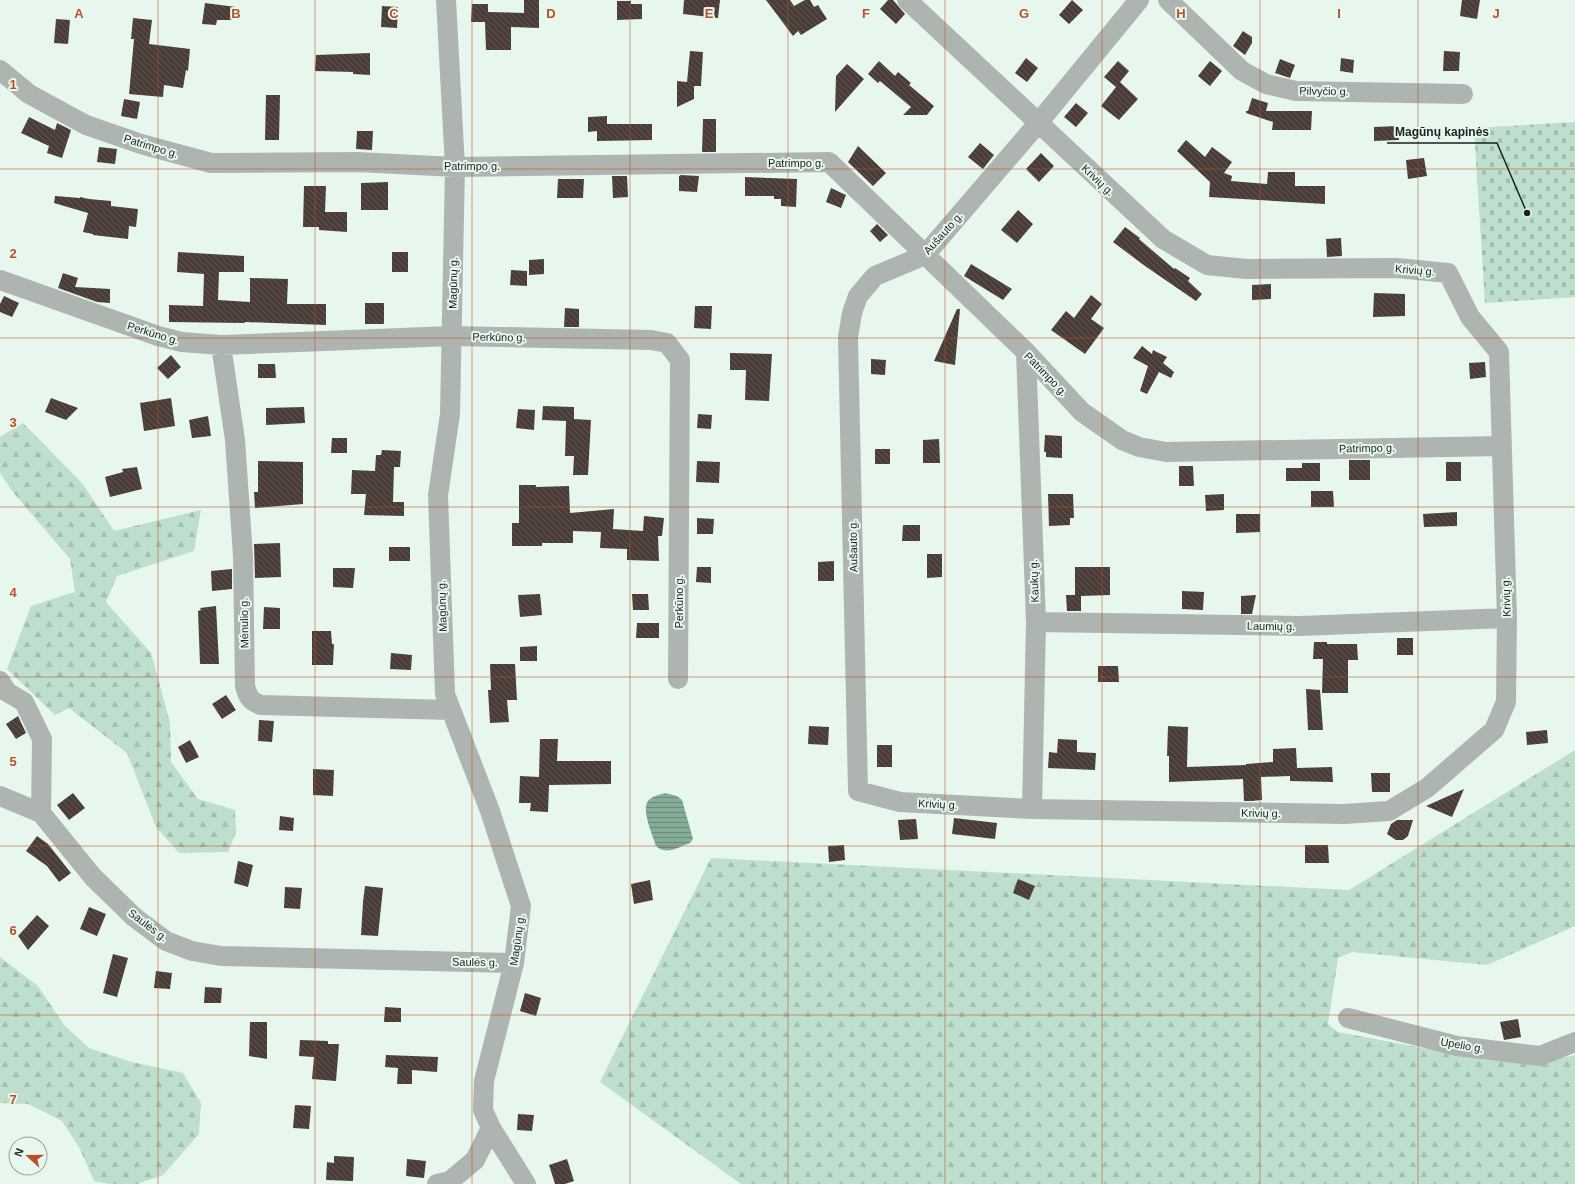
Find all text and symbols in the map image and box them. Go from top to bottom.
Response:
text: A [74,6,84,21]
text: B [231,6,241,21]
text: C [389,6,399,21]
text: D [546,6,556,21]
text: E [705,6,714,21]
text: F [862,6,870,21]
text: G [1019,6,1029,21]
text: H [1176,6,1186,21]
text: I [1337,6,1341,21]
text: J [1492,6,1500,21]
text: 1 [9,77,17,92]
street label: Pilvyčio g. [1299,85,1349,97]
callout: Magūnų kapinės [1387,119,1497,143]
text: Magūnų kapinės [1395,125,1489,139]
street label: Patrimpo g. [122,132,180,160]
street label: Patrimpo g. [768,157,824,169]
street label: Patrimpo g. [444,160,500,172]
street label: Krivių g. [1079,162,1117,198]
street label: Aušauto g. [921,209,965,257]
text: 2 [9,246,17,261]
street label: Magūnų g. [447,257,459,309]
street label: Krivių g. [1395,262,1435,278]
street label: Perkūno g. [126,319,180,347]
street label: Perkūno g. [472,331,526,343]
street label: Patrimpo g. [1022,350,1070,398]
text: 3 [9,415,17,430]
street label: Patrimpo g. [1339,442,1395,454]
street label: Aušauto g. [847,520,859,572]
street label: Kaukų g. [1027,559,1041,603]
street label: Perkūno g. [673,575,685,629]
street label: Krivių g. [1499,577,1513,617]
street label: Magūnų g. [435,580,449,632]
text: 4 [9,585,17,600]
street label: Mėnulio g. [238,598,250,648]
street label: Laumių g. [1247,620,1295,632]
text: 5 [9,754,17,769]
street label: Krivių g. [918,797,958,811]
street label: Krivių g. [1241,807,1281,819]
street label: Saulės g. [126,906,170,944]
street label: Magūnų g. [507,913,527,967]
text: 6 [9,923,17,938]
street label: Saulės g. [452,956,498,968]
street label: Upelio g. [1440,1035,1484,1055]
text: 7 [9,1092,17,1107]
north arrow [8,1136,48,1176]
text: N [12,1147,26,1158]

